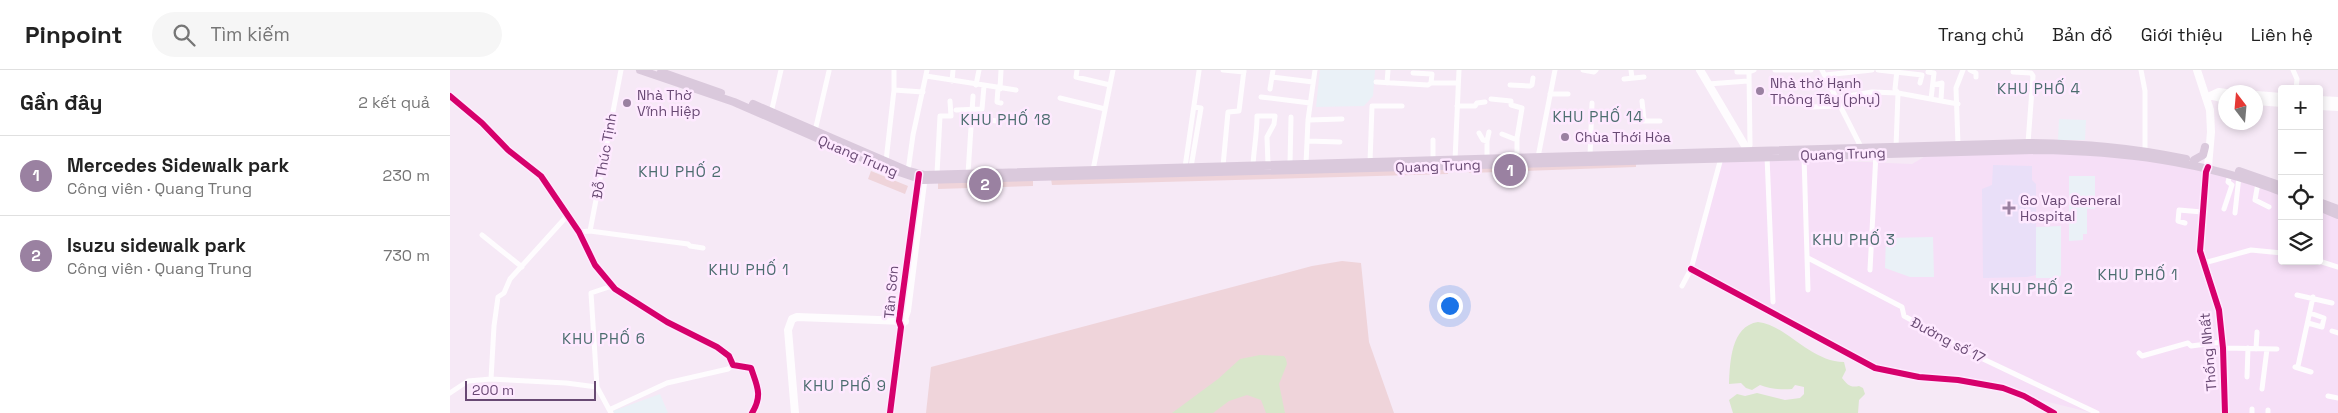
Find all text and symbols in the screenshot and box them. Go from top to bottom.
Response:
search box [152,12,502,57]
text: Pinpoint [25,19,122,50]
icon: search [170,21,198,49]
text: Tìm kiếm [210,22,290,47]
text: Trang chủ [1938,23,2024,46]
text: Bản đồ [2052,23,2113,46]
text: Giới thiệu [2141,23,2223,46]
text: Liên hệ [2251,23,2313,46]
place label: Nhà thờ Hạnh Thông Tây (phụ) [1770,74,1880,108]
district label: KHU PHỐ 4 [1997,78,2081,98]
marker: Nhà thờ Hạnh Thông Tây (phụ) [1754,85,1766,97]
north arrow [2218,85,2263,130]
map controls [2278,85,2323,265]
button: + [2278,85,2323,130]
place label: Nhà Thờ Vĩnh Hiệp [637,86,701,120]
text: Gần đây [20,89,103,116]
text: 2 kết quả [358,92,430,113]
marker: Nhà Thờ Vĩnh Hiệp [621,97,633,109]
district label: KHU PHỐ 14 [1552,106,1644,126]
district label: KHU PHỐ 18 [960,109,1052,129]
street label: Đỗ Thúc Tịnh [588,112,620,200]
place label: Chùa Thới Hòa [1575,128,1671,146]
button: − [2278,130,2323,175]
street label: Quang Trung [815,131,901,181]
marker: Chùa Thới Hòa [1559,131,1571,143]
street label: Quang Trung [1800,144,1886,164]
pin: 1 [1494,151,1526,189]
text: Mercedes Sidewalk park [67,153,289,178]
street label: Quang Trung [1395,156,1481,176]
district label: KHU PHỐ 2 [638,161,722,181]
text: 1 [32,165,40,186]
text: 230 m [383,165,430,186]
pin: 2 [969,165,1001,203]
button: locate [2278,175,2323,220]
text: Công viên · Quang Trung [67,178,252,199]
place label: Go Vap General Hospital [2020,191,2121,225]
marker: Go Vap General Hospital [2002,201,2016,215]
button: layers [2278,220,2323,265]
district label: KHU PHỐ 3 [1812,229,1896,249]
text: Isuzu sidewalk park [67,233,246,258]
text: 2 [31,245,41,266]
text: 730 m [383,245,430,266]
text: Công viên · Quang Trung [67,258,252,279]
district label: KHU PHỐ 1 [709,259,789,279]
district label: KHU PHỐ 1 [2098,264,2178,284]
street label: Tân Sơn [880,265,902,319]
district label: KHU PHỐ 2 [1990,278,2074,298]
your location [1437,293,1463,319]
street label: Thống Nhất [2196,312,2220,392]
street label: Đường số 17 [1908,313,1988,367]
district label: KHU PHỐ 6 [562,328,646,348]
district label: KHU PHỐ 9 [803,375,887,395]
scale bar [465,378,596,401]
text: 200 m [472,381,514,399]

